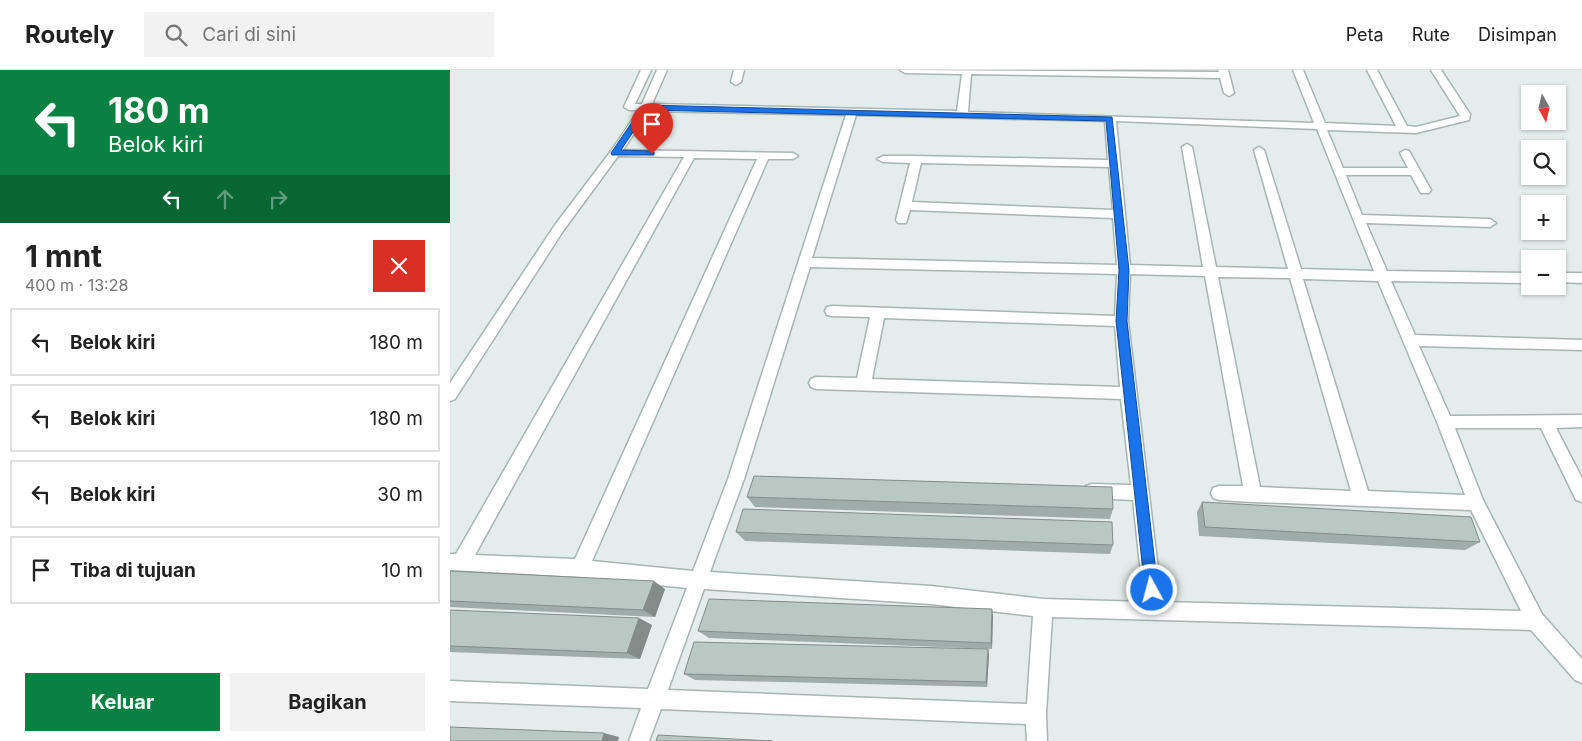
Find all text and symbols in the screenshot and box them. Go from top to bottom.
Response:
search box [144,12,494,57]
text: Routely [25,20,114,49]
icon: search [162,21,190,49]
text: Cari di sini [202,23,296,46]
text: Peta [1346,24,1384,45]
text: Rute [1412,24,1450,45]
text: Disimpan [1478,24,1557,45]
north arrow [1521,85,1566,130]
map controls [1521,85,1566,295]
text: 180 m [108,89,210,131]
icon: left [25,90,90,155]
pin [631,103,673,154]
icon: arrive [638,110,666,138]
text: Belok kiri [108,131,203,157]
button: search [1521,140,1566,185]
icon: left [158,185,186,213]
icon: ahead [211,185,239,213]
icon: right [264,185,292,213]
button: + [1521,195,1566,240]
text: 1 mnt [25,238,102,274]
button: close [373,240,425,292]
button: − [1521,250,1566,295]
text: 400 m · 13:28 [25,275,128,295]
icon: left [27,328,55,356]
text: Belok kiri [70,331,155,354]
text: 180 m [370,331,423,354]
icon: left [27,404,55,432]
text: Belok kiri [70,407,155,430]
text: 180 m [370,407,423,430]
icon: left [27,480,55,508]
text: Belok kiri [70,483,155,506]
text: 30 m [377,483,423,506]
icon: arrive [27,556,55,584]
text: Tiba di tujuan [70,559,196,582]
text: 10 m [381,559,423,582]
position arrow [1125,563,1177,615]
button: Keluar [25,673,220,731]
button: Bagikan [230,673,425,731]

